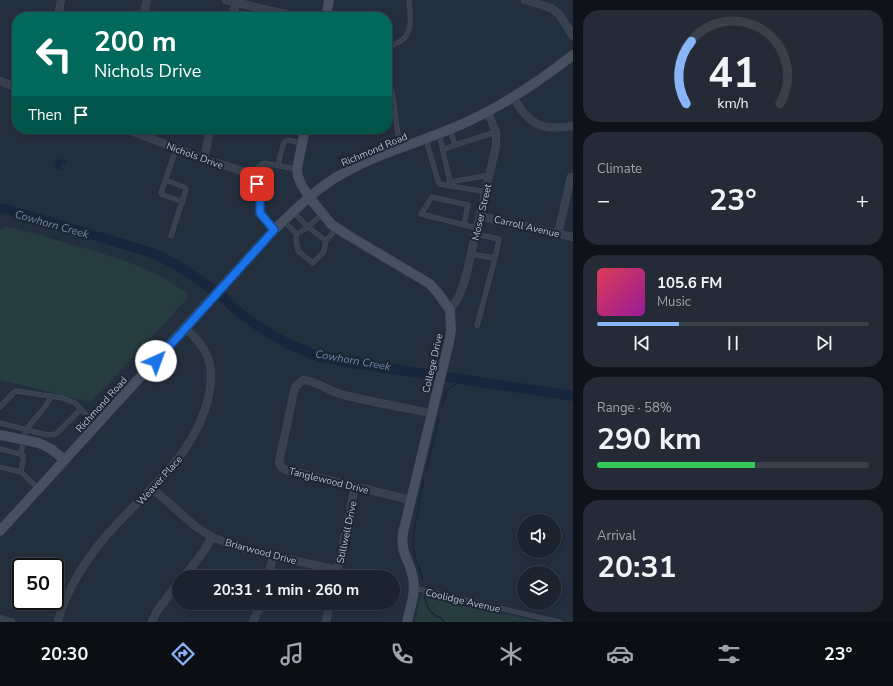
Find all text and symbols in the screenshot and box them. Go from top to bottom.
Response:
text: 200 m [94,23,177,61]
icon: left [28,28,80,80]
text: 41 [708,45,758,102]
text: Nichols Drive [94,59,201,83]
text: km/h [717,94,749,113]
icon: arrive [70,104,92,126]
text: Then [28,105,62,125]
street label: Richmond Road [339,130,410,170]
street label: Nichols Drive [164,139,225,173]
text: Climate [597,160,642,178]
pin [240,167,274,201]
icon: arrive [246,173,268,195]
text: 23° [709,180,757,221]
street label: Moser Street [469,182,495,242]
text: − [597,186,610,216]
text: + [856,186,869,216]
water label: Cowhorn Creek [13,207,91,242]
street label: Carroll Avenue [493,213,561,241]
text: 105.6 FM [657,273,722,293]
text: Music [657,293,691,311]
street label: College Drive [419,332,447,394]
icon: previous [631,332,653,354]
icon: pause [722,332,744,354]
icon: next [813,332,835,354]
position arrow [135,340,177,382]
water label: Cowhorn Creek [314,346,392,375]
street label: Richmond Road [73,374,131,436]
text: Range · 58% [597,399,672,417]
text: 290 km [597,419,702,460]
street label: Weaver Place [134,453,186,508]
street label: Tanglewood Drive [287,464,370,498]
street label: Stillwell Drive [334,500,360,565]
map controls [517,514,561,610]
button: sound [517,514,561,558]
text: Arrival [597,527,636,545]
street label: Briarwood Drive [223,536,298,568]
text: 20:31 [597,547,676,588]
speed limit sign: 50 [12,558,64,610]
button: layers [517,566,561,610]
text: 20:31 · 1 min · 260 m [213,580,359,600]
street label: Coolidge Avenue [424,586,502,616]
icon: directions [169,640,197,668]
icon: music [278,640,306,668]
icon: phone [388,640,416,668]
icon: climate [497,640,525,668]
icon: car [606,640,634,668]
icon: filters [715,640,743,668]
text: 20:30 [41,642,88,666]
text: 23° [824,642,852,666]

